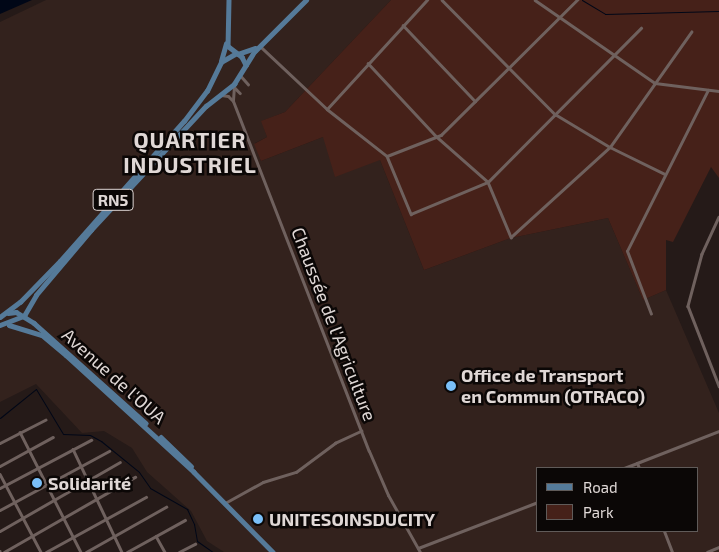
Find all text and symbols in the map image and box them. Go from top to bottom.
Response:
district label: QUARTIER INDUSTRIEL [122,126,258,178]
road number: RN5 [92,186,134,214]
street label: Chaussée de l'Agriculture [287,224,381,424]
street label: Avenue de l'OUA [58,324,170,428]
place label: Office de Transport en Commun (OTRACO) [461,365,645,408]
marker: Office de Transport en Commun (OTRACO) [445,380,457,392]
legend [536,467,699,532]
place label: Solidarité [48,472,131,494]
marker: Solidarité [30,476,44,490]
text: Road [583,478,618,496]
text: Park [583,503,614,521]
place label: UNITESOINSDUCITY [269,508,435,530]
marker: UNITESOINSDUCITY [251,512,265,526]

